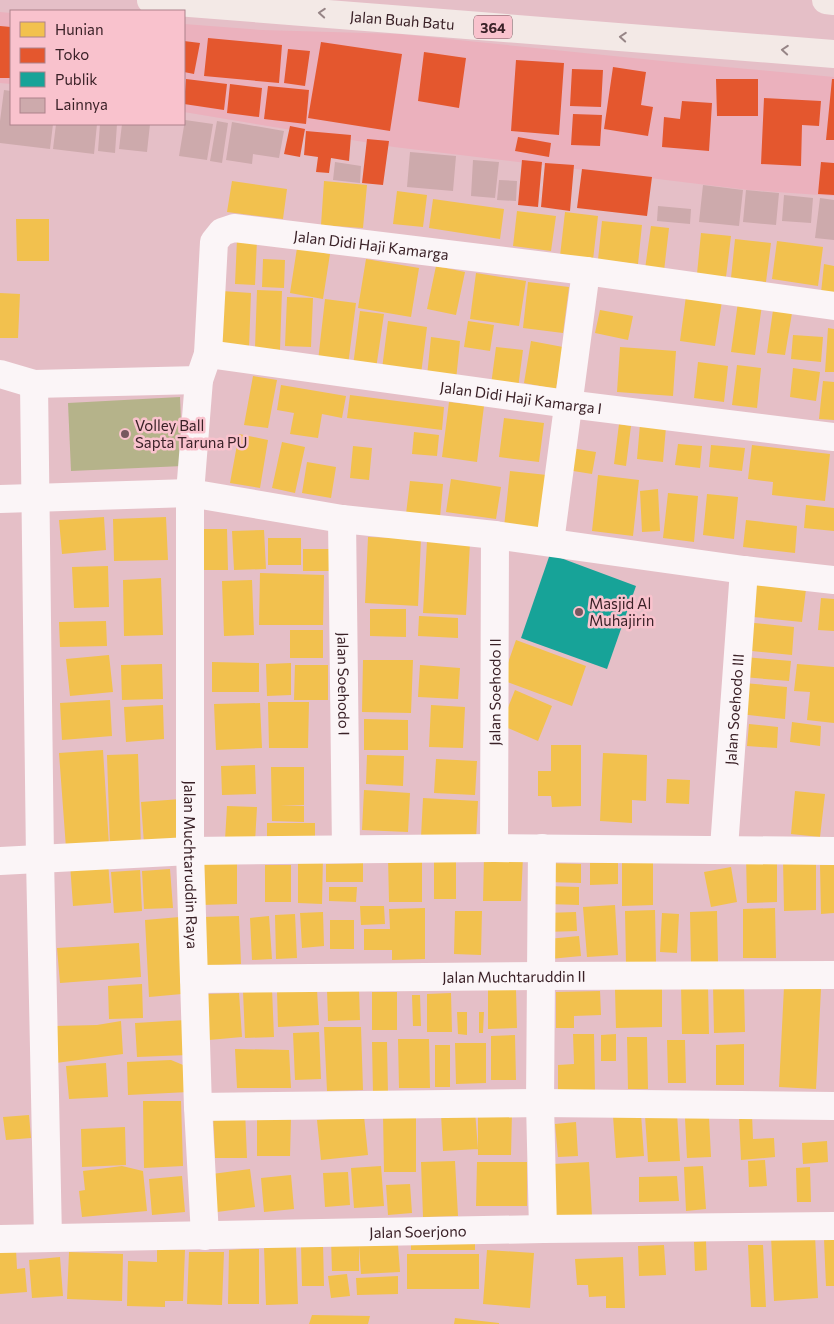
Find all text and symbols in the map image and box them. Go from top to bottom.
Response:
street label: Jalan Buah Batu [349,7,455,33]
one-way arrow [318,8,326,19]
legend [10,10,185,125]
road number: 364 [474,16,512,38]
text: Hunian [55,20,104,38]
one-way arrow [619,32,627,43]
text: Toko [55,45,89,63]
one-way arrow [781,45,789,56]
text: Publik [55,70,97,88]
text: Lainnya [55,95,108,113]
street label: Jalan Didi Haji Kamarga [293,226,450,263]
street label: Jalan Didi Haji Kamarga I [439,377,603,417]
place label: Volley Ball Sapta Taruna PU [135,416,248,451]
marker: Volley Ball Sapta Taruna PU [119,428,131,440]
place label: Masjid Al Muhajirin [589,594,654,629]
marker: Masjid Al Muhajirin [573,606,585,618]
street label: Jalan Soehodo I [334,632,354,736]
street label: Jalan Soehodo II [485,638,504,746]
street label: Jalan Soehodo III [721,653,747,766]
street label: Jalan Muchtaruddin Raya [181,780,202,949]
street label: Jalan Muchtaruddin II [442,967,586,986]
street label: Jalan Soerjono [369,1221,467,1241]

